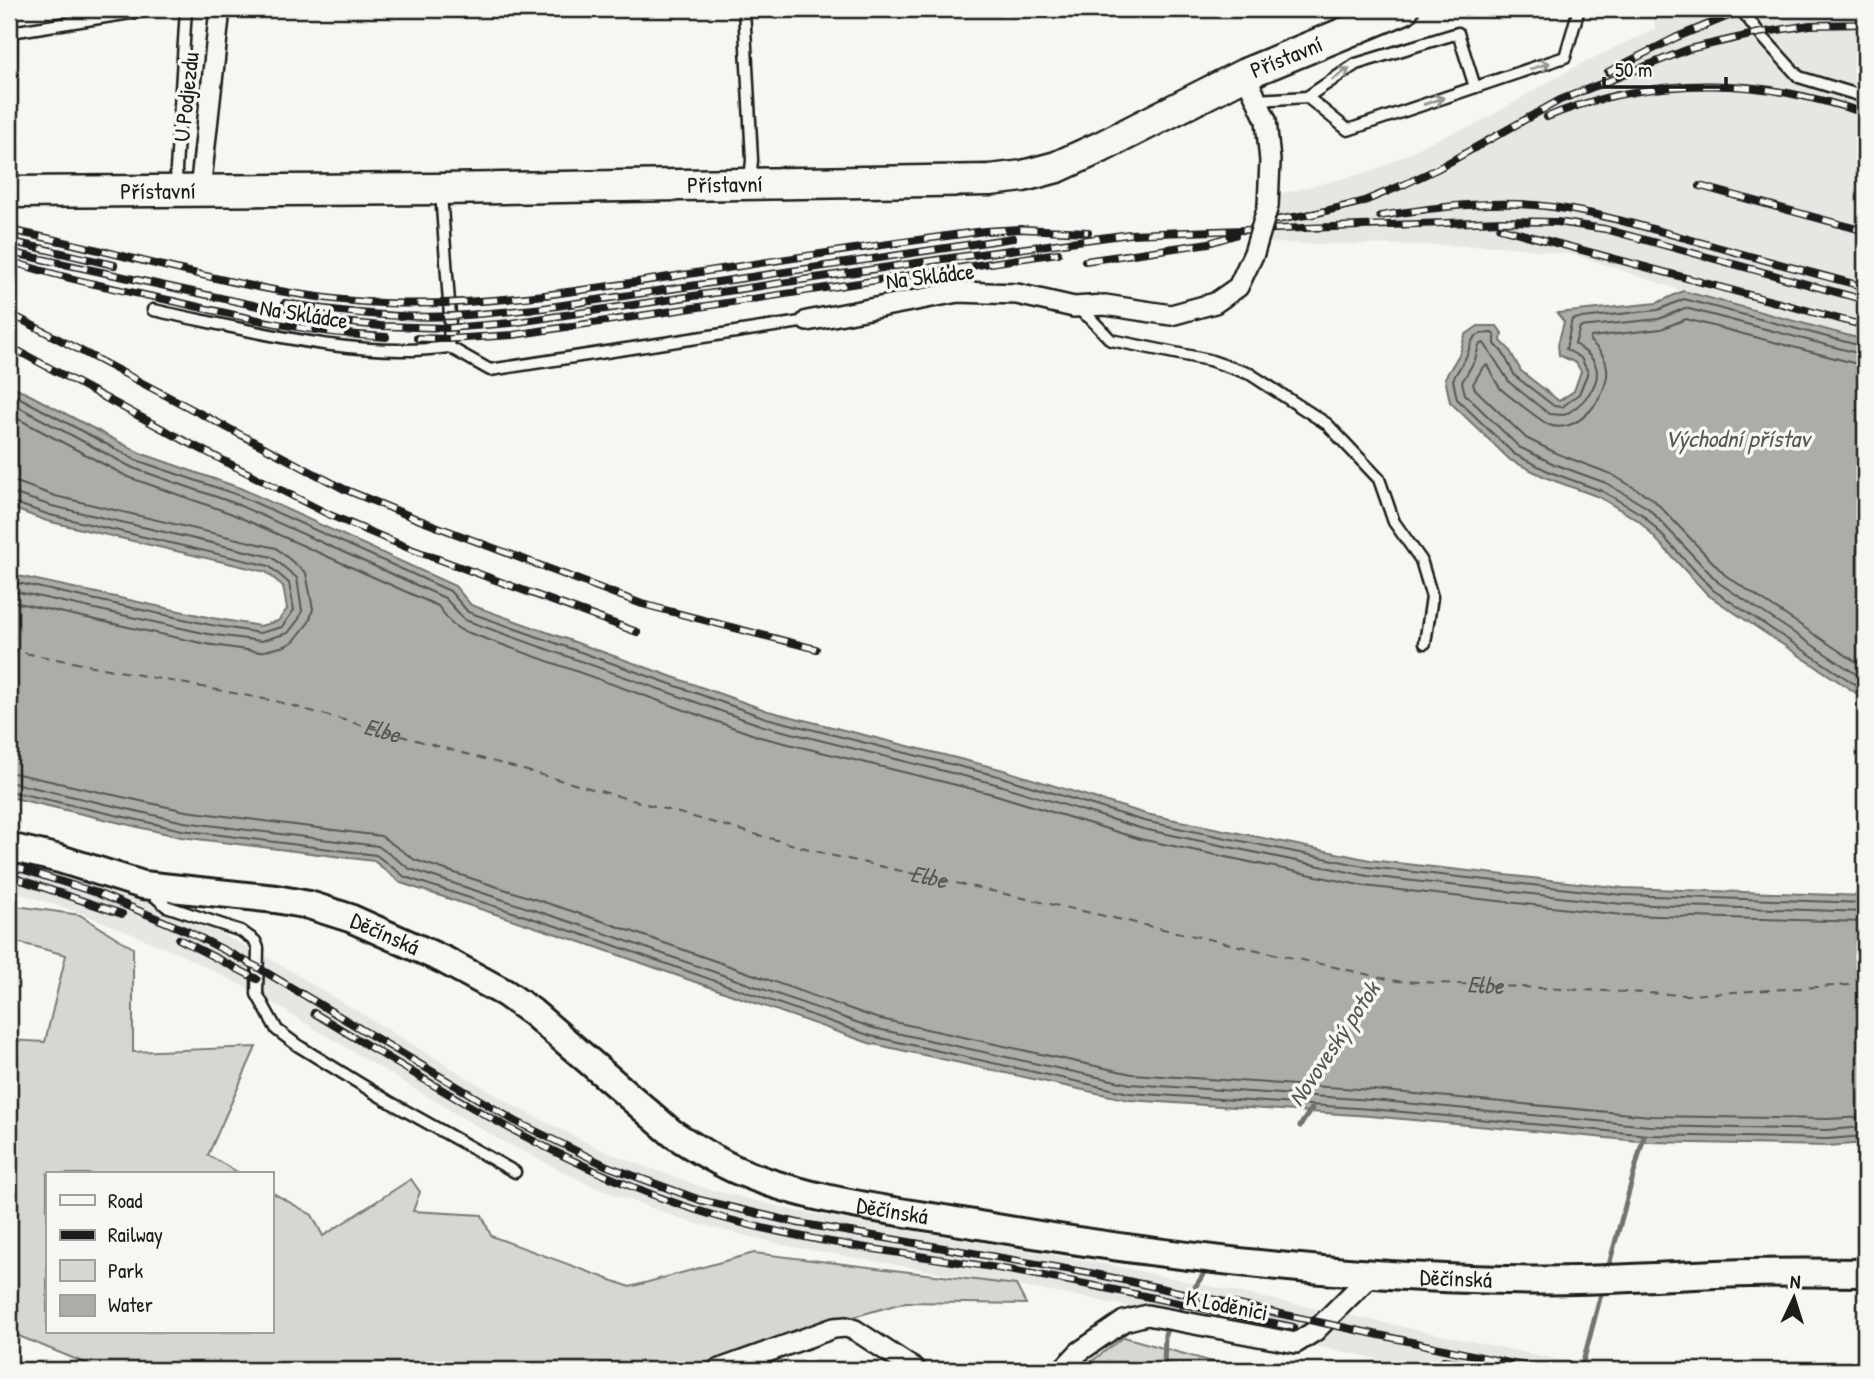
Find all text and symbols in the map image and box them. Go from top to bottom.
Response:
street label: Přístavní [1245,28,1327,85]
scale bar [1604,46,1727,90]
street label: U Podjezdu [165,51,206,143]
text: 50 m [1615,55,1652,84]
one-way arrow [1528,58,1550,71]
one-way arrow [1331,67,1350,81]
one-way arrow [1423,94,1445,106]
street label: Přístavní [687,168,763,200]
street label: Přístavní [120,175,196,206]
street label: Na Skládce [884,255,976,296]
street label: Na Skládce [258,291,350,336]
water label: Východní přístav [1664,422,1813,455]
water label: Elbe [361,709,406,750]
water label: Elbe [908,856,952,896]
street label: Děčínská [346,904,424,962]
water label: Elbe [1466,967,1506,1001]
water label: Novoveský potok [1280,973,1389,1112]
legend [46,1172,273,1334]
text: Road [108,1186,142,1215]
street label: Děčínská [854,1189,930,1231]
text: Railway [108,1220,163,1249]
text: Park [108,1256,143,1285]
street label: Děčínská [1419,1261,1492,1295]
north arrow [1758,1264,1828,1334]
text: N [1789,1268,1801,1294]
street label: K Loděnici [1183,1281,1271,1328]
text: Water [108,1290,153,1319]

